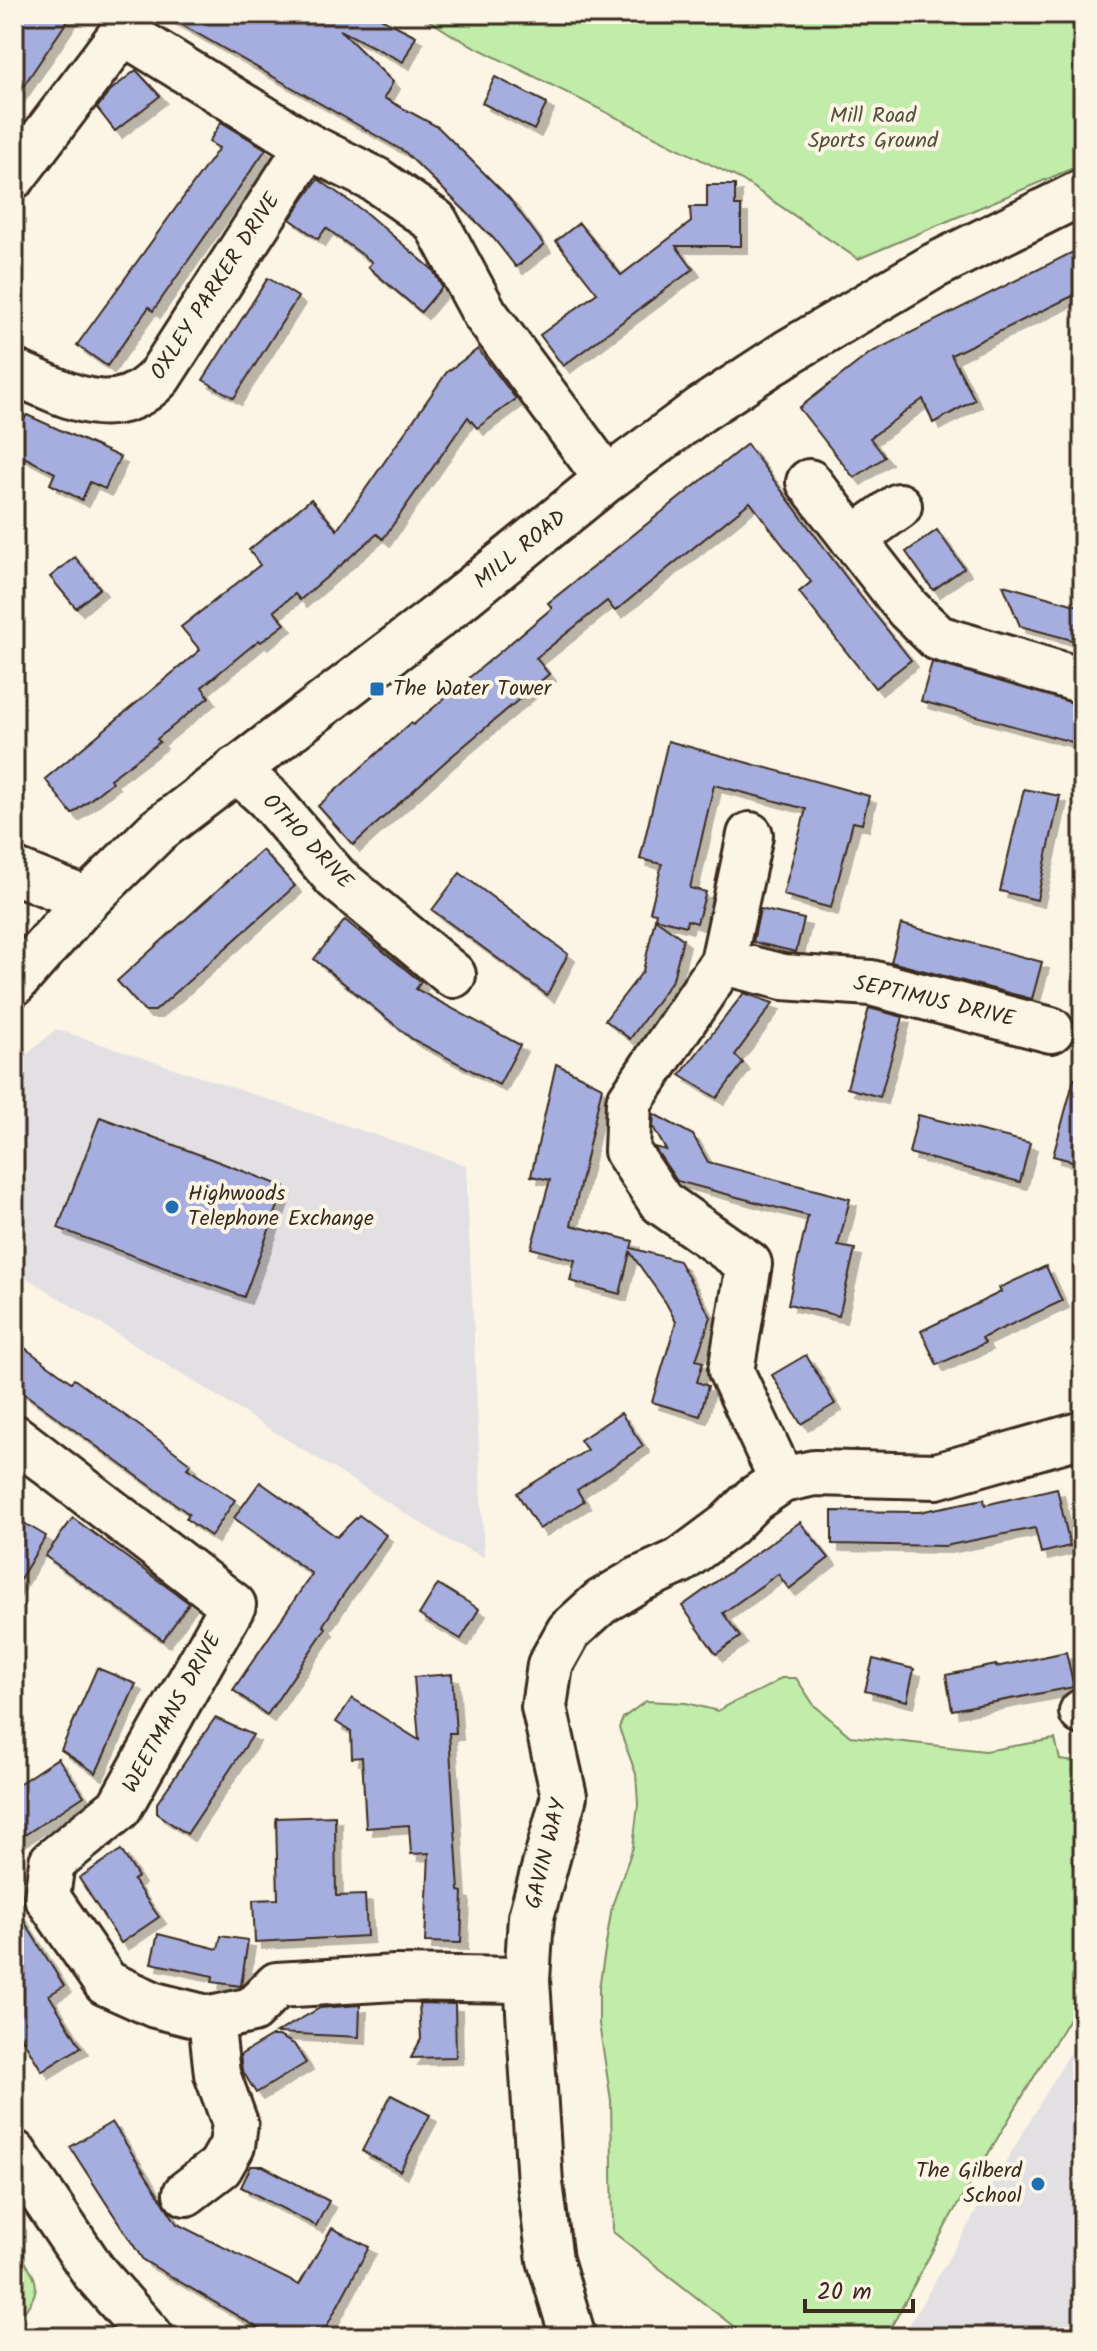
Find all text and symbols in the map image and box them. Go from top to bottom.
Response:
park label: Mill Road Sports Ground [808,99,939,159]
street label: OXLEY PARKER DRIVE [142,185,291,388]
street label: MILL ROAD [467,501,575,599]
place label: The Water Tower [393,672,553,707]
marker: The Water Tower [368,680,386,698]
street label: OTHO DRIVE [253,786,362,899]
street label: SEPTIMUS DRIVE [850,966,1019,1038]
place label: Highwoods Telephone Exchange [188,1177,374,1237]
marker: Highwoods Telephone Exchange [163,1198,181,1216]
street label: WEETMANS DRIVE [114,1625,232,1800]
street label: GAVIN WAY [516,1794,578,1913]
place label: The Gilberd School [916,2154,1023,2214]
marker: The Gilberd School [1029,2175,1047,2193]
scale bar [805,2263,913,2313]
text: 20 m [817,2273,872,2312]

